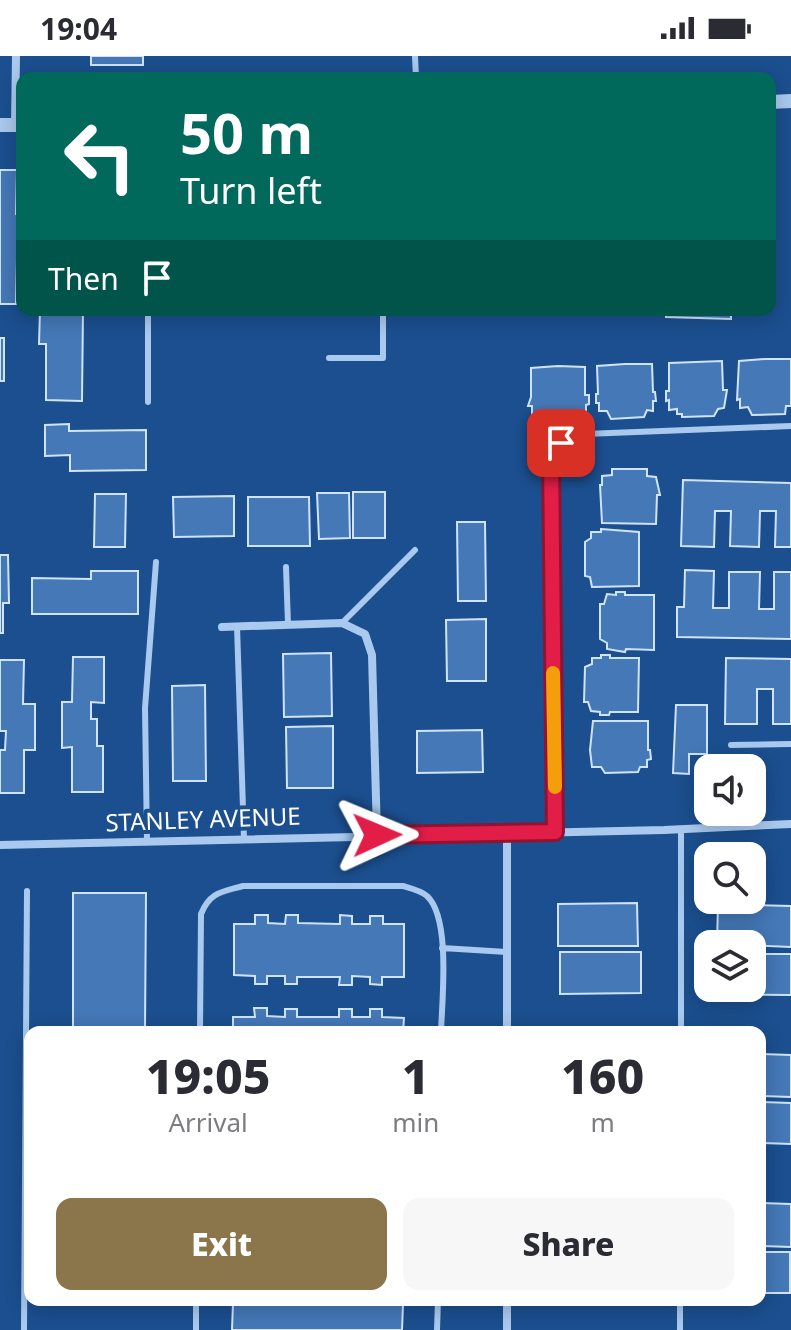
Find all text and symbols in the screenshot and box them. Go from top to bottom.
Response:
text: 19:04 [40,8,117,49]
text: 50 m [180,94,313,170]
icon: left [48,104,152,208]
text: Turn left [180,166,322,215]
icon: arrive [135,256,179,300]
text: Then [48,258,119,299]
pin [527,409,595,477]
icon: arrive [539,421,583,465]
map controls [694,754,766,1002]
button: sound [694,754,766,826]
position arrow [335,793,419,877]
street label: STANLEY AVENUE [105,799,301,838]
button: search [694,842,766,914]
button: layers [694,930,766,1002]
text: 19:05 [146,1043,270,1108]
text: 1 [402,1043,430,1108]
text: 160 [561,1043,644,1108]
text: Arrival [168,1104,248,1140]
text: min [392,1104,439,1140]
text: m [590,1104,615,1140]
button: Exit [56,1198,387,1290]
button: Share [403,1198,734,1290]

